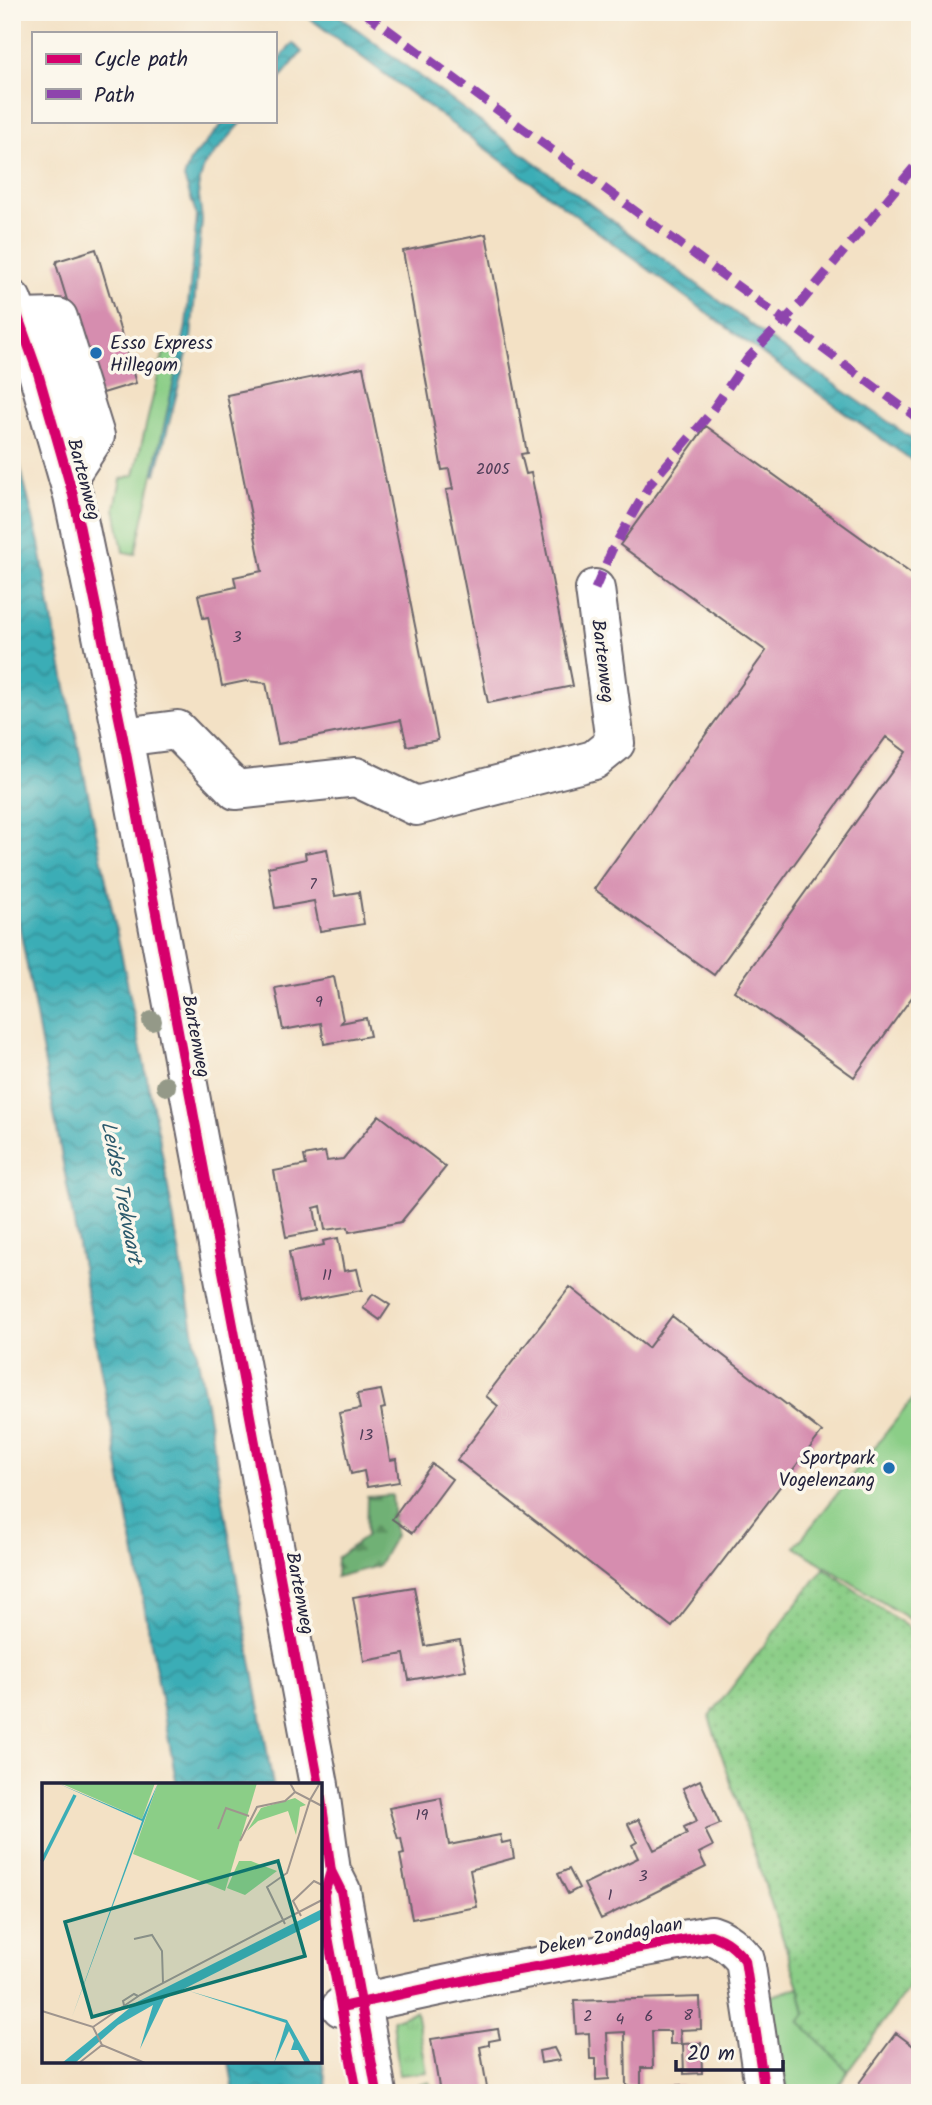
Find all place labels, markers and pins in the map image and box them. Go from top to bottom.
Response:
place label: Esso Express Hillegom [110,329,213,381]
marker: Esso Express Hillegom [88,345,104,361]
place label: Sportpark Vogelenzang [779,1444,875,1496]
marker: Sportpark Vogelenzang [881,1460,897,1476]

